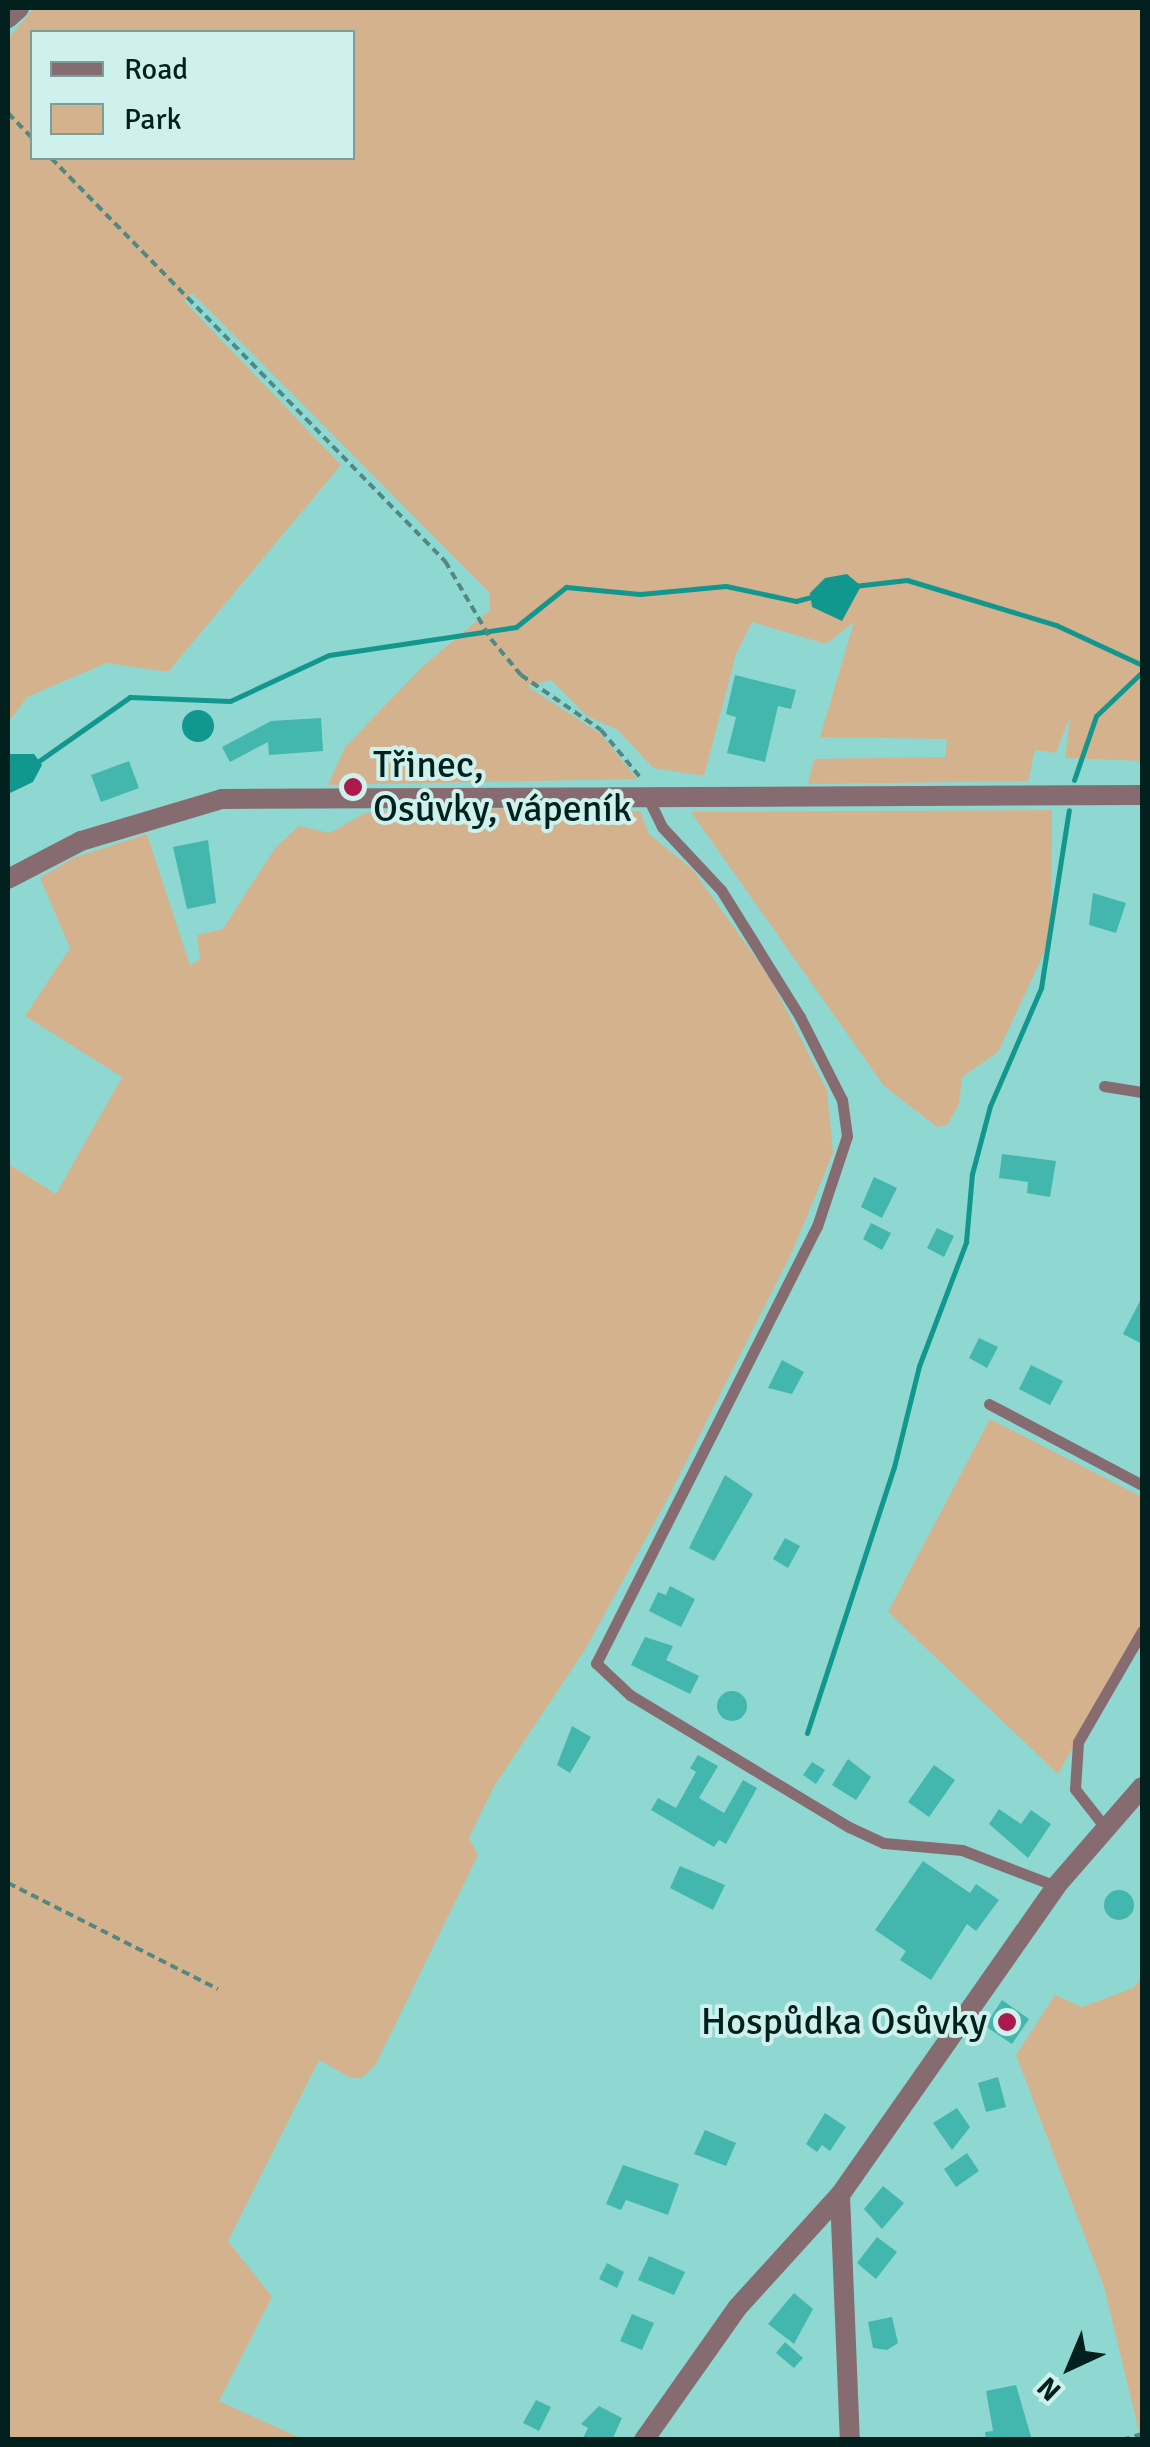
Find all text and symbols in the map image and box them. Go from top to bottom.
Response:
legend [30,30,355,160]
text: Road [124,51,188,88]
text: Park [124,101,182,138]
place label: Třinec, Osůvky, vápeník [373,742,632,832]
marker: Třinec, Osůvky, vápeník [342,776,364,798]
place label: Hospůdka Osůvky [701,1999,987,2045]
marker: Hospůdka Osůvky [996,2011,1018,2033]
north arrow [1020,2317,1120,2417]
text: N [1030,2370,1068,2408]

